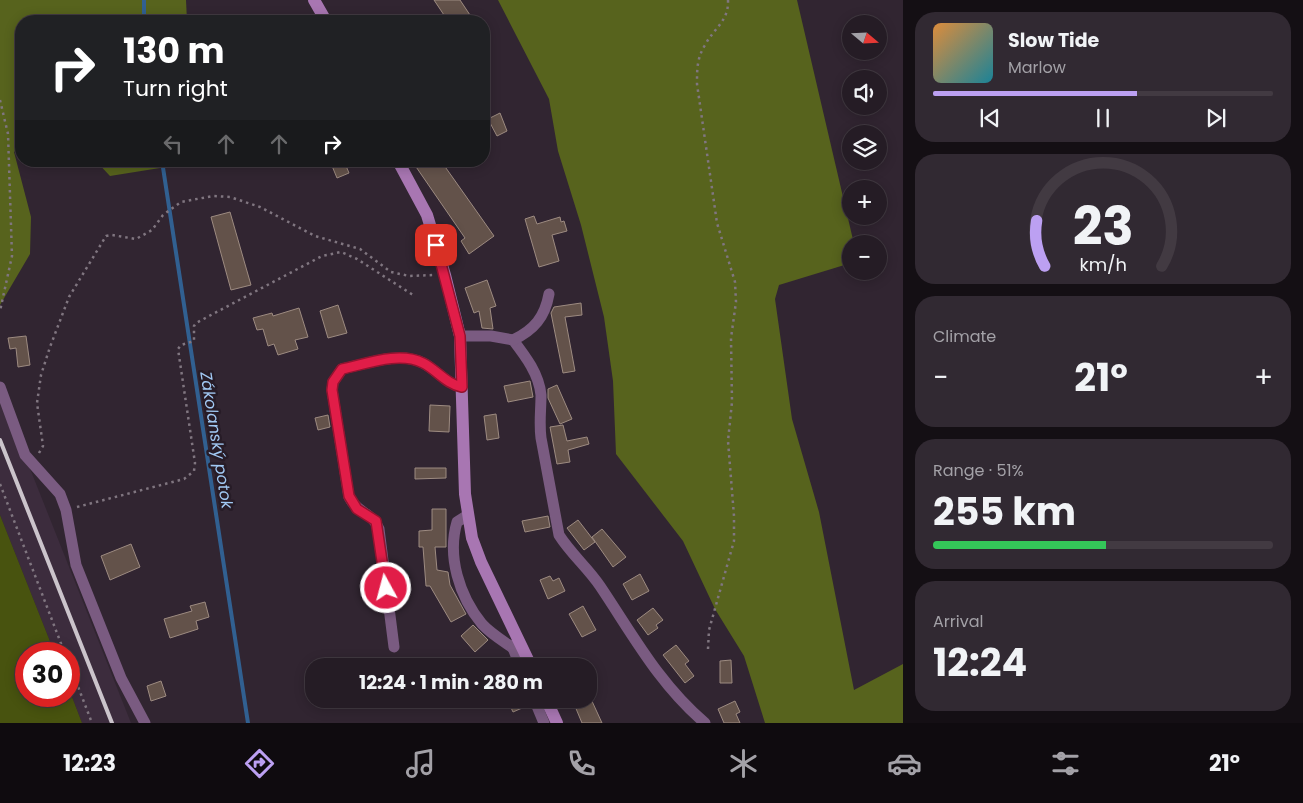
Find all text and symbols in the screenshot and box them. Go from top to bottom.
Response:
north arrow [842,15,888,60]
map controls [842,15,887,280]
text: 130 m [123,26,225,75]
text: Slow Tide [1008,27,1099,54]
icon: right [40,35,105,100]
text: Marlow [1008,56,1066,79]
button: sound [842,70,887,115]
text: Turn right [123,73,228,104]
icon: previous [976,104,1004,132]
icon: pause [1089,104,1117,132]
icon: next [1202,104,1230,132]
button: layers [842,125,887,170]
icon: left [159,130,187,158]
icon: ahead [212,130,240,158]
icon: ahead [265,130,293,158]
icon: right [318,130,346,158]
button: + [842,180,887,225]
text: 23 [1072,190,1134,263]
pin [415,224,457,266]
icon: arrive [422,231,450,259]
button: − [842,235,887,280]
text: km/h [1079,252,1127,277]
text: Climate [933,325,996,348]
text: 21° [1074,351,1128,404]
text: − [933,358,948,397]
text: + [1254,358,1273,397]
water label: Zákolanský potok [194,369,239,511]
text: Range · 51% [933,459,1024,482]
text: 255 km [933,485,1076,538]
position arrow [359,561,411,613]
text: Arrival [933,610,983,633]
text: 12:24 [933,636,1027,689]
speed limit sign: 30 [15,642,80,707]
text: 12:24 · 1 min · 280 m [359,669,543,696]
icon: directions [242,746,277,781]
icon: music [403,746,438,781]
icon: phone [564,746,599,781]
icon: climate [726,746,761,781]
icon: car [887,746,922,781]
icon: filters [1048,746,1083,781]
text: 12:23 [63,748,116,779]
text: 21° [1209,748,1240,779]

